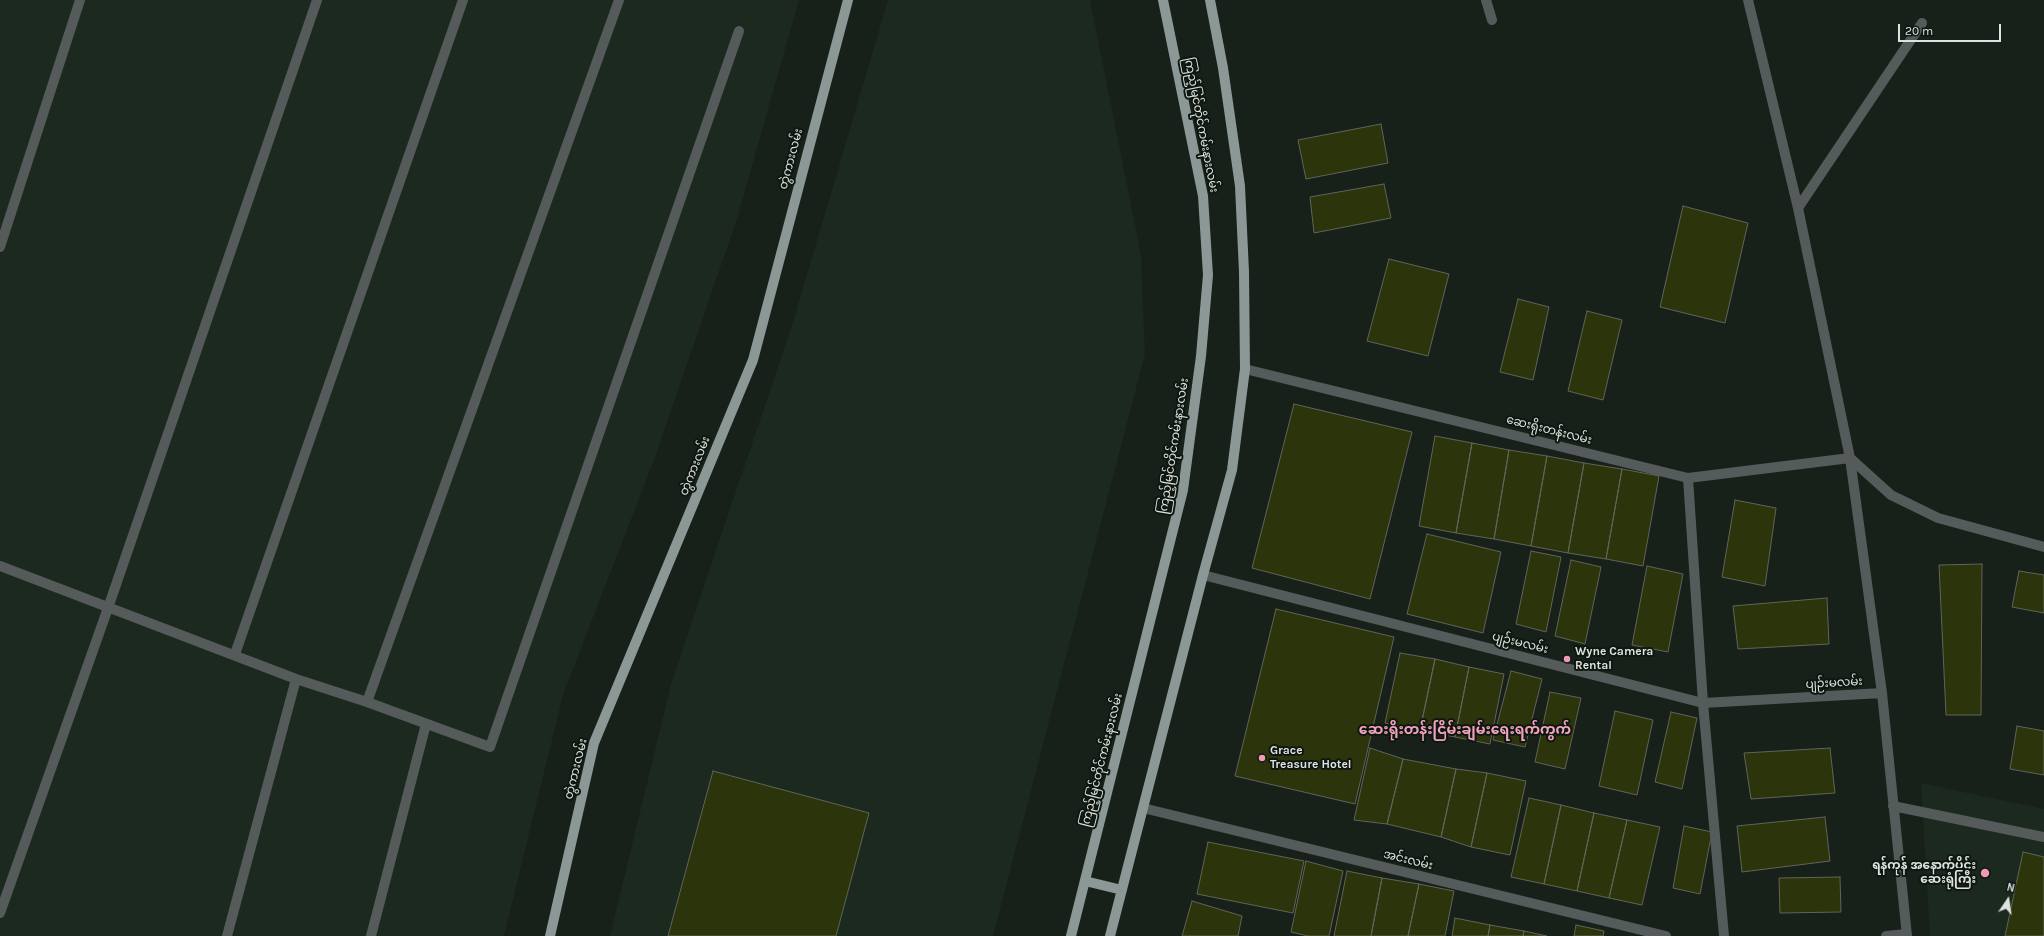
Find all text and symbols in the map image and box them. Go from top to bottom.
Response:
scale bar [1900,16,2003,42]
text: 20 m [1905,24,1933,38]
street label: ကြည့်မြင်တိုင်ကမ်းနားလမ်း [1181,56,1221,194]
street label: တွဲကားလမ်း [776,127,806,191]
street label: ကြည့်မြင်တိုင်ကမ်းနားလမ်း [1156,377,1192,515]
street label: ဆေးရိုးတန်းလမ်း [1505,412,1593,448]
street label: တွဲကားလမ်း [677,434,713,498]
street label: ပျဉ်းမလမ်း [1491,629,1549,657]
place label: Wyne Camera Rental [1575,645,1653,673]
marker: Wyne Camera Rental [1562,654,1572,664]
street label: ပျဉ်းမလမ်း [1805,674,1863,692]
street label: ကြည့်မြင်တိုင်ကမ်းနားလမ်း [1078,692,1126,828]
district label: ဆေးရိုးတန်းငြိမ်းချမ်းရေးရက်ကွက် [1359,722,1571,738]
street label: တွဲကားလမ်း [561,737,591,801]
place label: Grace Treasure Hotel [1270,744,1351,772]
marker: Grace Treasure Hotel [1257,753,1267,763]
street label: အင်းလမ်း [1382,847,1434,873]
place label: ရန်ကုန် အနောက်ပိုင်း ဆေးရုံကြီး [1872,859,1976,887]
marker: ရန်ကုန် အနောက်ပိုင်း ဆေးရုံကြီး [1979,867,1991,879]
north arrow [1988,880,2028,920]
text: N [2005,881,2016,895]

